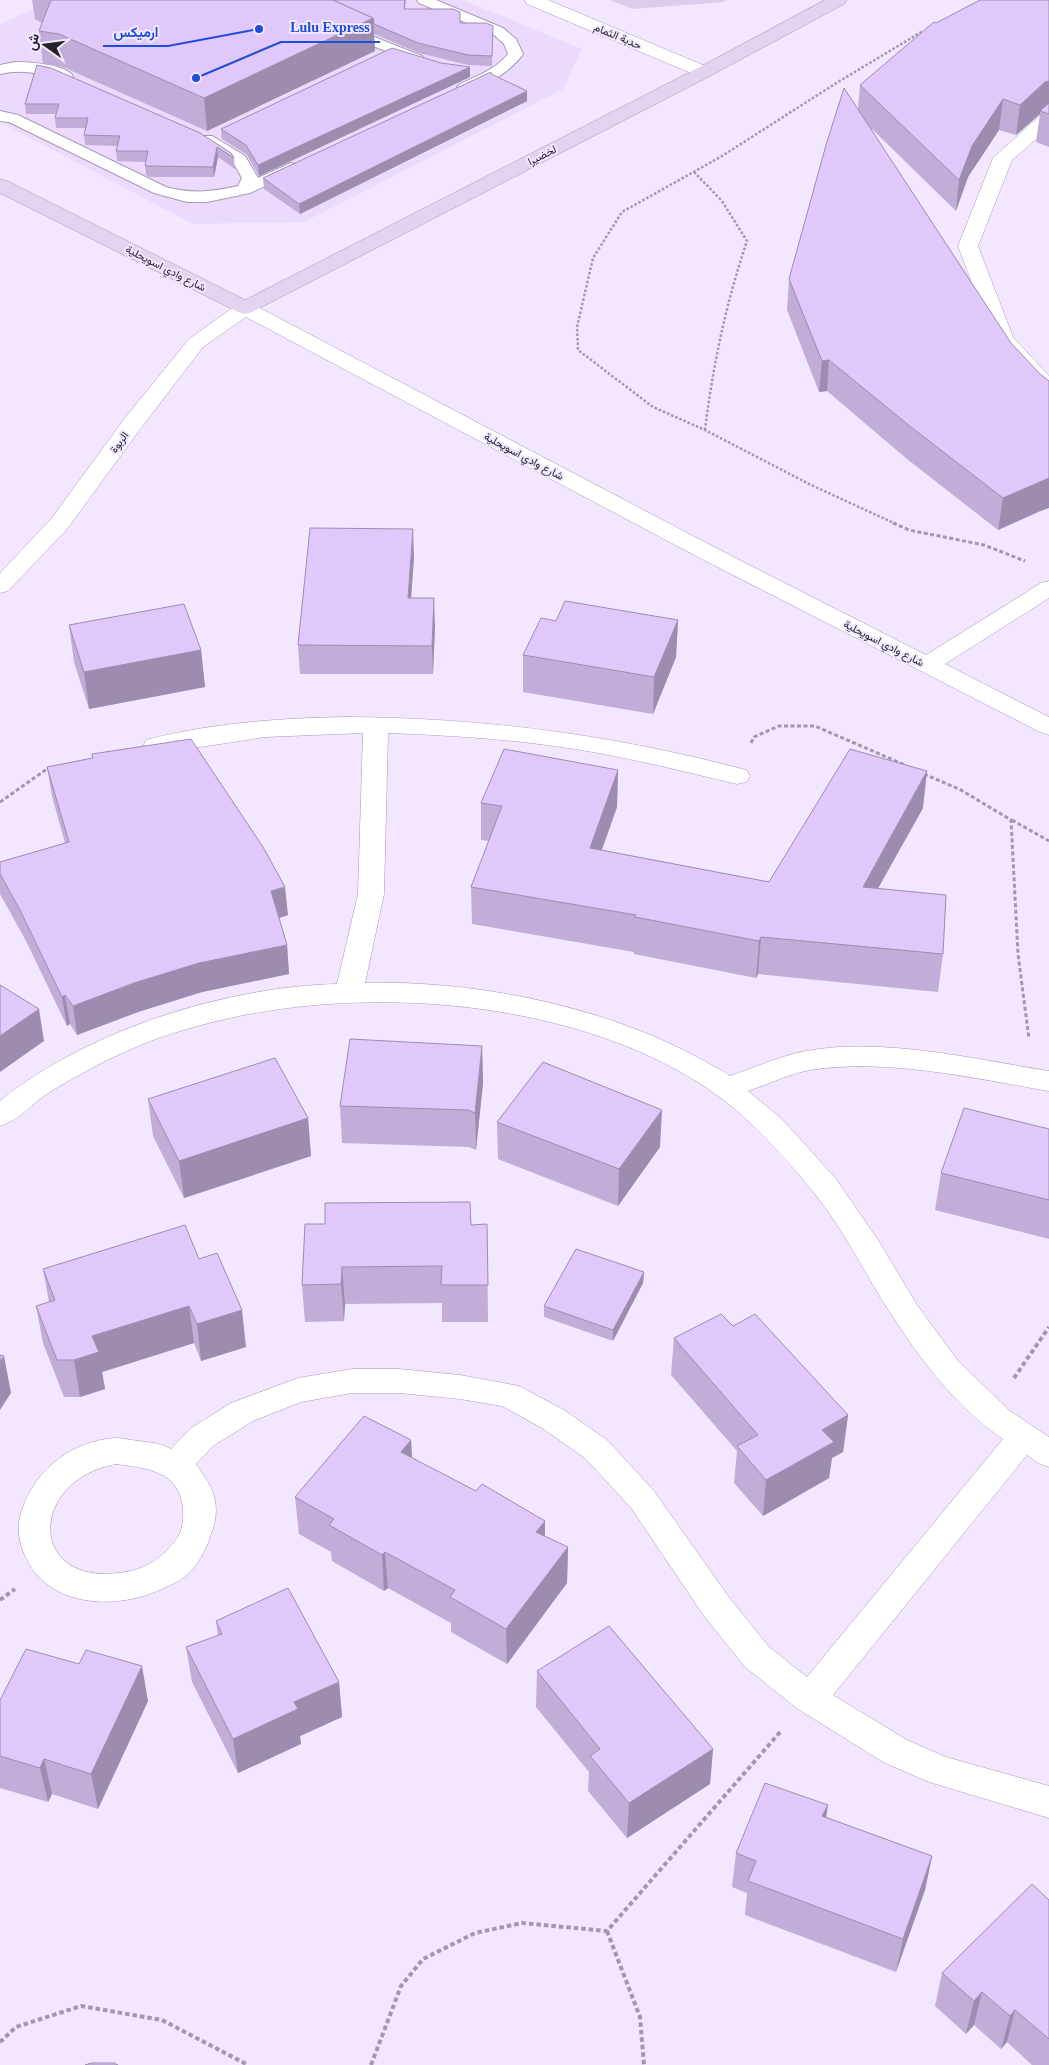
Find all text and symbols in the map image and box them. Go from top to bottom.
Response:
callout: Lulu Express [281,13,380,42]
callout: ارميكس [103,17,168,46]
north arrow [20,20,70,70]
text: Lulu Express [290,20,370,35]
street label: حدبة الثمام [592,21,644,53]
text: ارميكس [114,25,158,41]
text: ش [24,32,43,52]
street label: لخضيرا [526,143,559,168]
street label: شارع وادي اسويحلية [122,243,208,297]
street label: الربوة [107,429,131,455]
street label: شارع وادي اسويحلية [480,430,566,486]
street label: شارع وادي اسويحلية [840,618,926,672]

